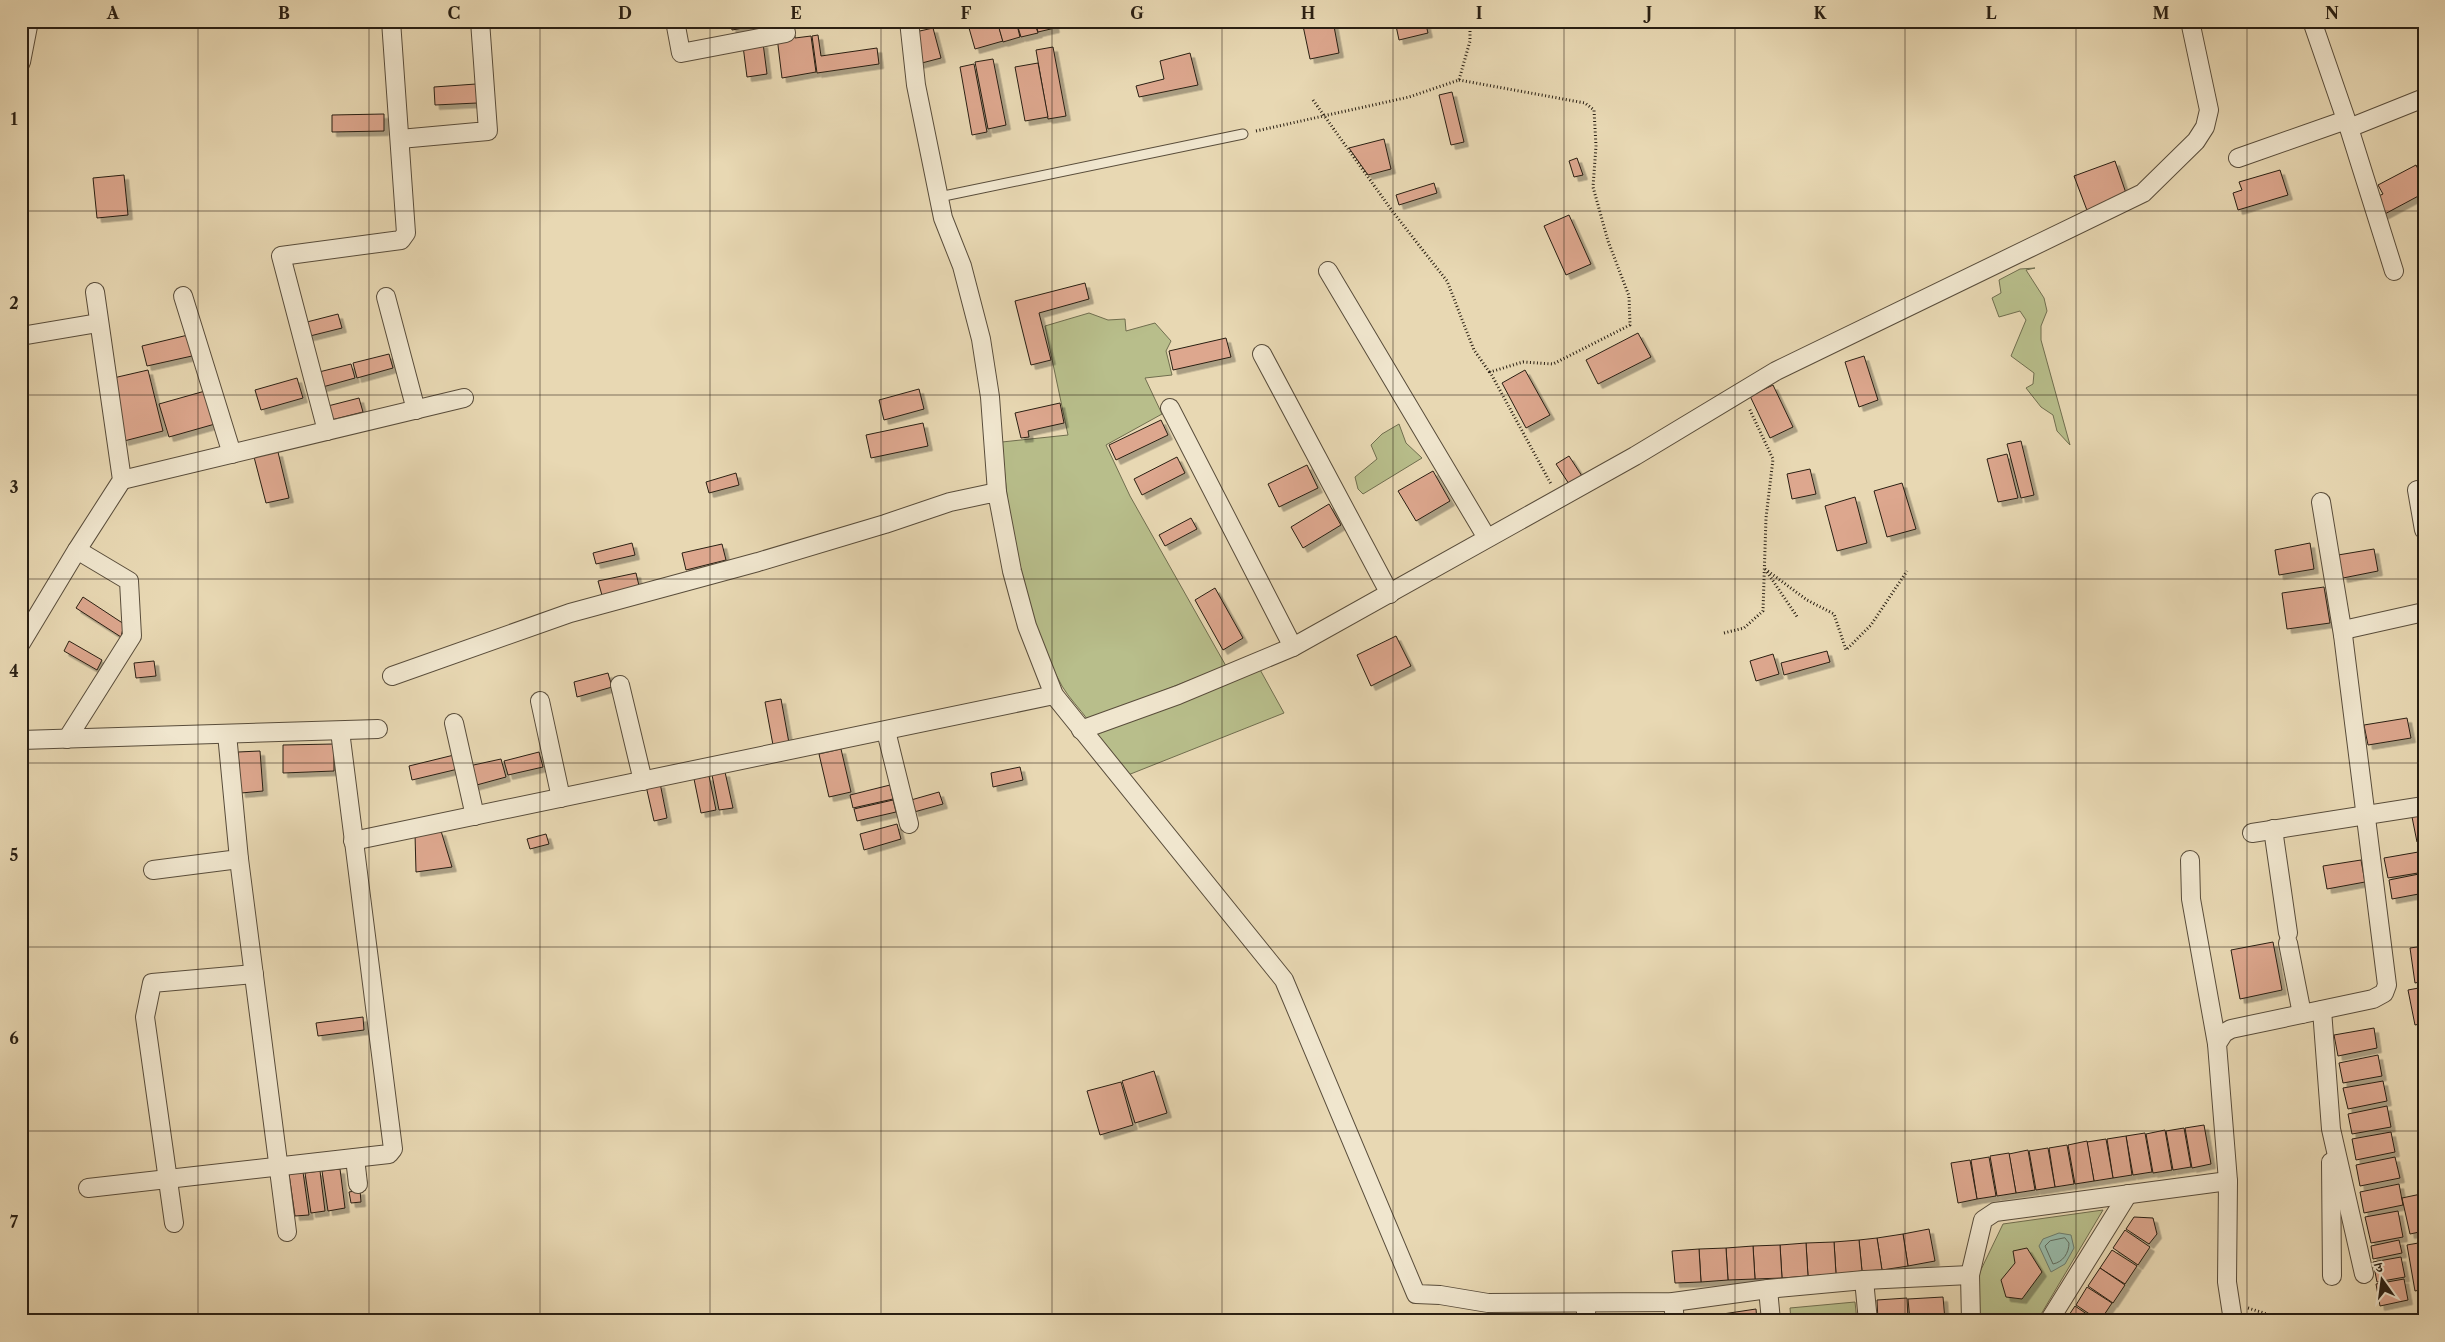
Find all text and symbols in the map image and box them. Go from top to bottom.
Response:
text: A [106,3,120,23]
text: B [278,3,290,23]
text: C [448,3,460,23]
text: D [618,3,632,23]
text: E [790,3,802,23]
text: F [961,3,972,23]
text: G [1130,3,1144,23]
text: H [1301,3,1315,23]
text: I [1476,3,1483,23]
text: J [1643,3,1652,23]
text: K [1814,3,1828,23]
text: L [1985,3,1997,23]
text: M [2153,3,2170,23]
text: N [2325,3,2339,23]
text: 1 [10,109,18,129]
text: 2 [9,293,19,313]
text: 3 [9,477,19,497]
text: 4 [9,661,19,681]
text: 5 [10,845,19,865]
text: 6 [9,1028,19,1048]
text: 7 [10,1212,19,1232]
north arrow [2358,1254,2408,1304]
text: उ [2372,1258,2385,1277]

